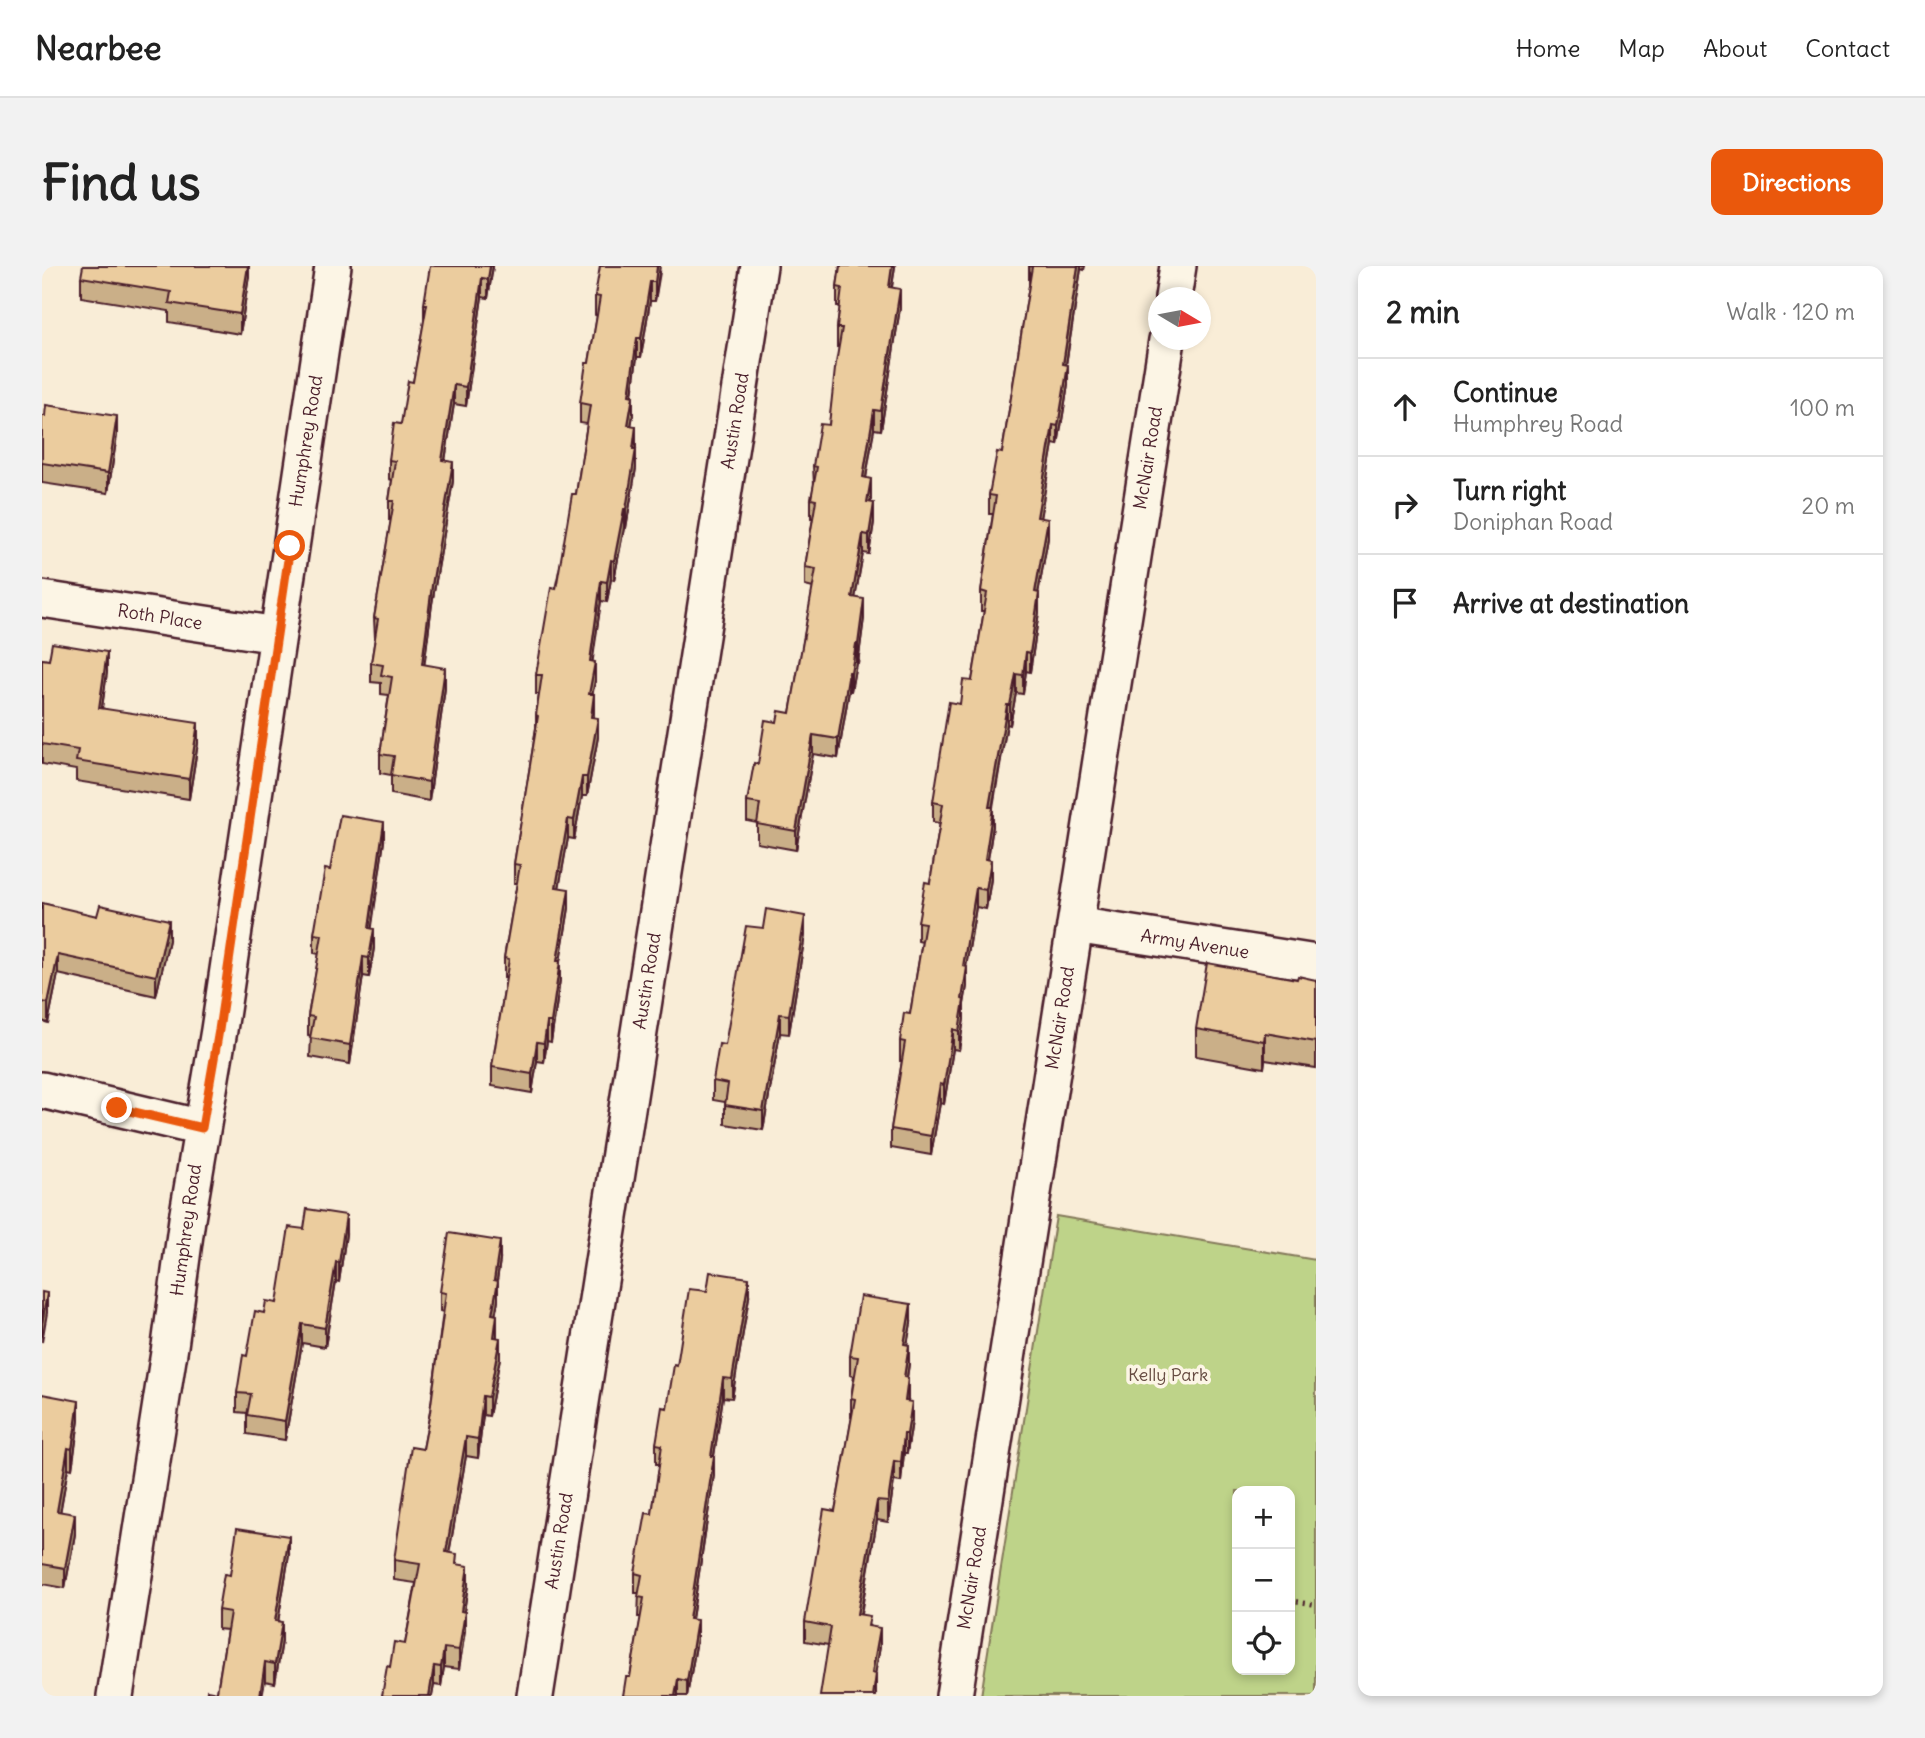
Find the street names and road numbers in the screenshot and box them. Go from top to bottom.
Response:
street label: Austin Road [716,371,754,471]
street label: Humphrey Road [284,373,327,508]
street label: McNair Road [1128,404,1167,511]
street label: Roth Place [116,598,204,635]
street label: Army Avenue [1139,924,1251,963]
street label: Austin Road [628,931,666,1031]
street label: McNair Road [1040,964,1079,1071]
street label: Humphrey Road [165,1162,206,1297]
street label: Austin Road [540,1491,578,1591]
street label: McNair Road [952,1524,991,1631]

